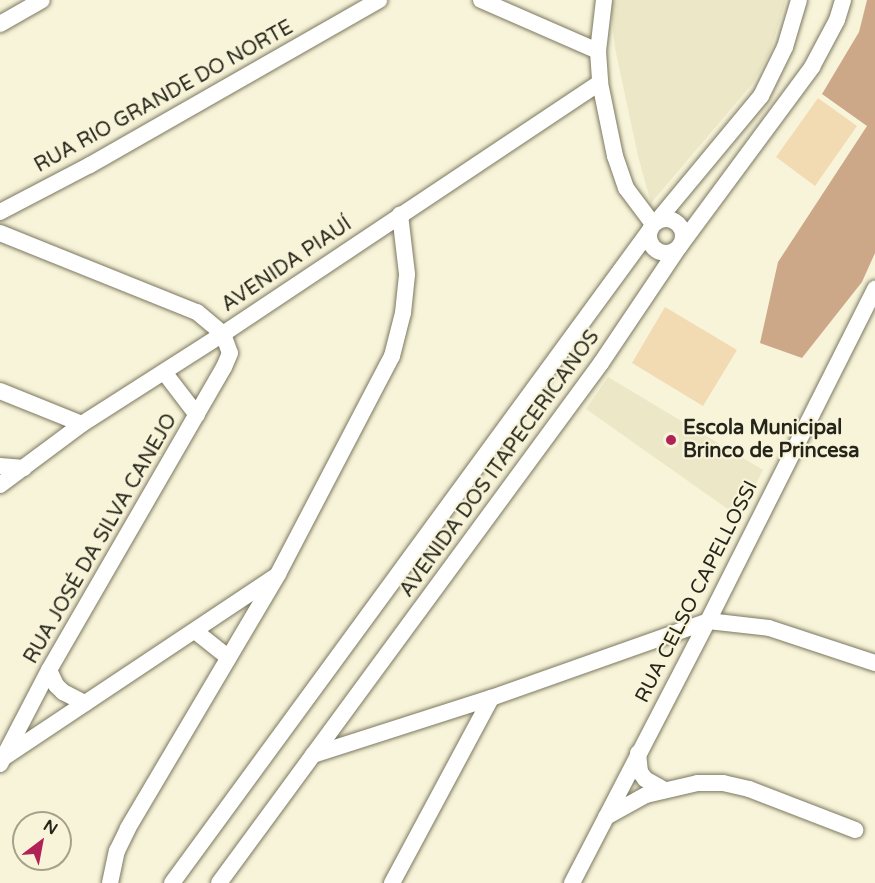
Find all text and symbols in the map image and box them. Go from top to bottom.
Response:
street label: RUA RIO GRANDE DO NORTE [31,16,297,178]
street label: AVENIDA PIAUÍ [217,213,357,317]
street label: AVENIDA DOS ITAPECERICANOS [395,326,605,602]
street label: RUA JOSÉ DA SILVA CANEJO [19,410,183,668]
place label: Escola Municipal Brinco de Princesa [683,416,859,463]
marker: Escola Municipal Brinco de Princesa [664,433,678,447]
street label: RUA CELSO CAPELLOSSI [631,477,763,707]
north arrow [12,811,72,871]
text: N [40,816,61,839]

